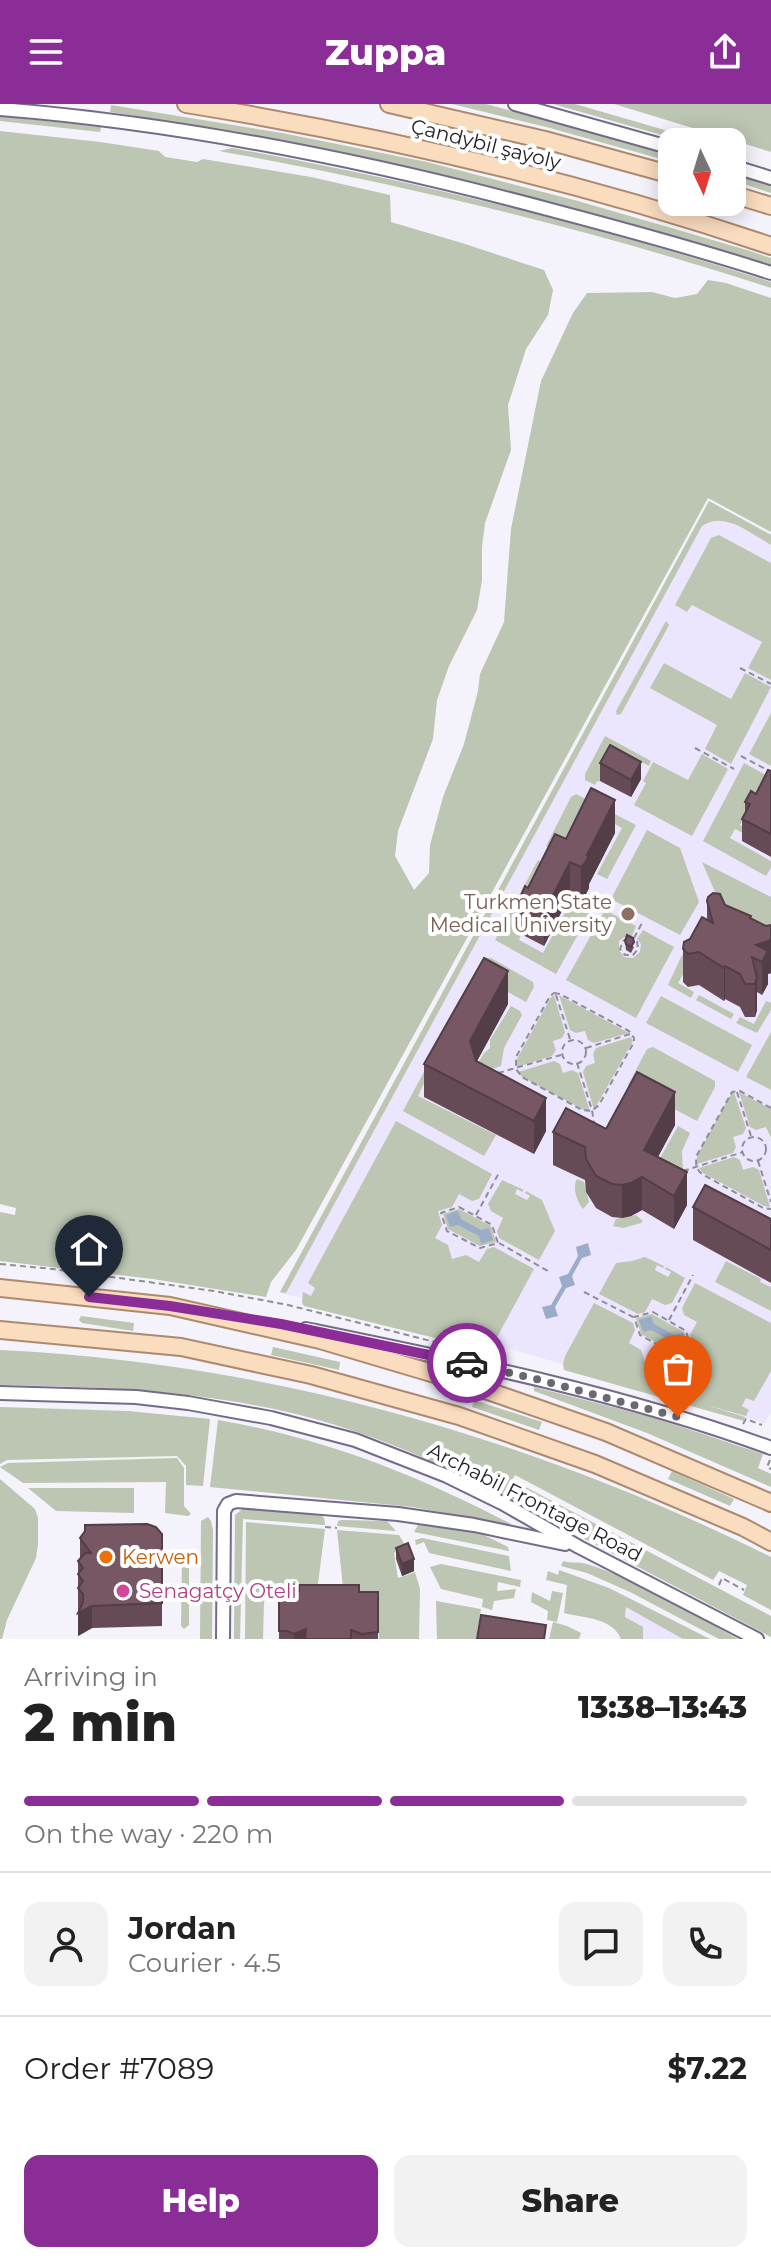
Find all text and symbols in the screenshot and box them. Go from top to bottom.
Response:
icon: menu [24,30,68,74]
text: Zuppa [325,30,446,74]
icon: share [703,30,747,74]
street label: Çandybil şaýoly [409,114,564,174]
north arrow [658,128,746,216]
map controls [658,128,746,216]
place label: Turkmen State Medical University [430,890,612,937]
marker: Turkmen State Medical University [619,905,637,923]
pin [55,1215,123,1297]
icon: home [67,1227,111,1271]
courier [427,1323,507,1403]
pin [644,1335,712,1417]
icon: car [445,1341,489,1385]
icon: bag [656,1347,700,1391]
street label: Archabil Frontage Road [424,1437,646,1567]
place label: Kerwen [122,1545,199,1569]
marker: Kerwen [97,1548,115,1566]
place label: Senagatçy Oteli [139,1579,297,1603]
marker: Senagatçy Oteli [114,1582,132,1600]
text: Arriving in [24,1661,158,1693]
text: 13:38–13:43 [578,1689,747,1726]
text: 2 min [24,1691,177,1754]
text: On the way · 220 m [24,1818,273,1850]
button: person [24,1902,108,1986]
button: chat [559,1902,643,1986]
button: phone [663,1902,747,1986]
text: Jordan [128,1910,237,1947]
text: Courier · 4.5 [128,1947,281,1979]
text: Order #7089 [24,2050,214,2087]
text: $7.22 [667,2050,747,2087]
button: Help [24,2155,378,2247]
button: Share [394,2155,747,2247]

